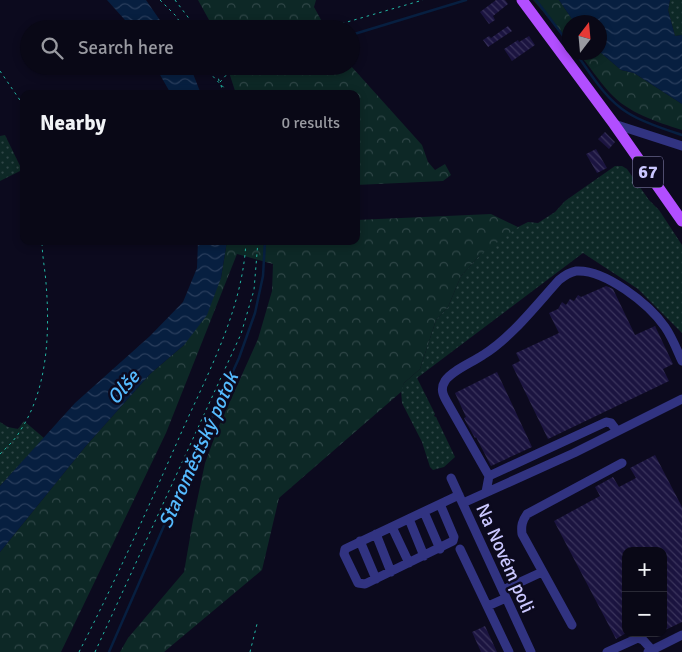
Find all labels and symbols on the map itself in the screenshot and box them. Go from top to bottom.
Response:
north arrow [562,15,607,60]
road number: 67 [633,156,663,188]
water label: Olše [102,364,146,410]
water label: Staroměstský potok [153,367,245,532]
street label: Na Novém poli [470,500,540,617]

